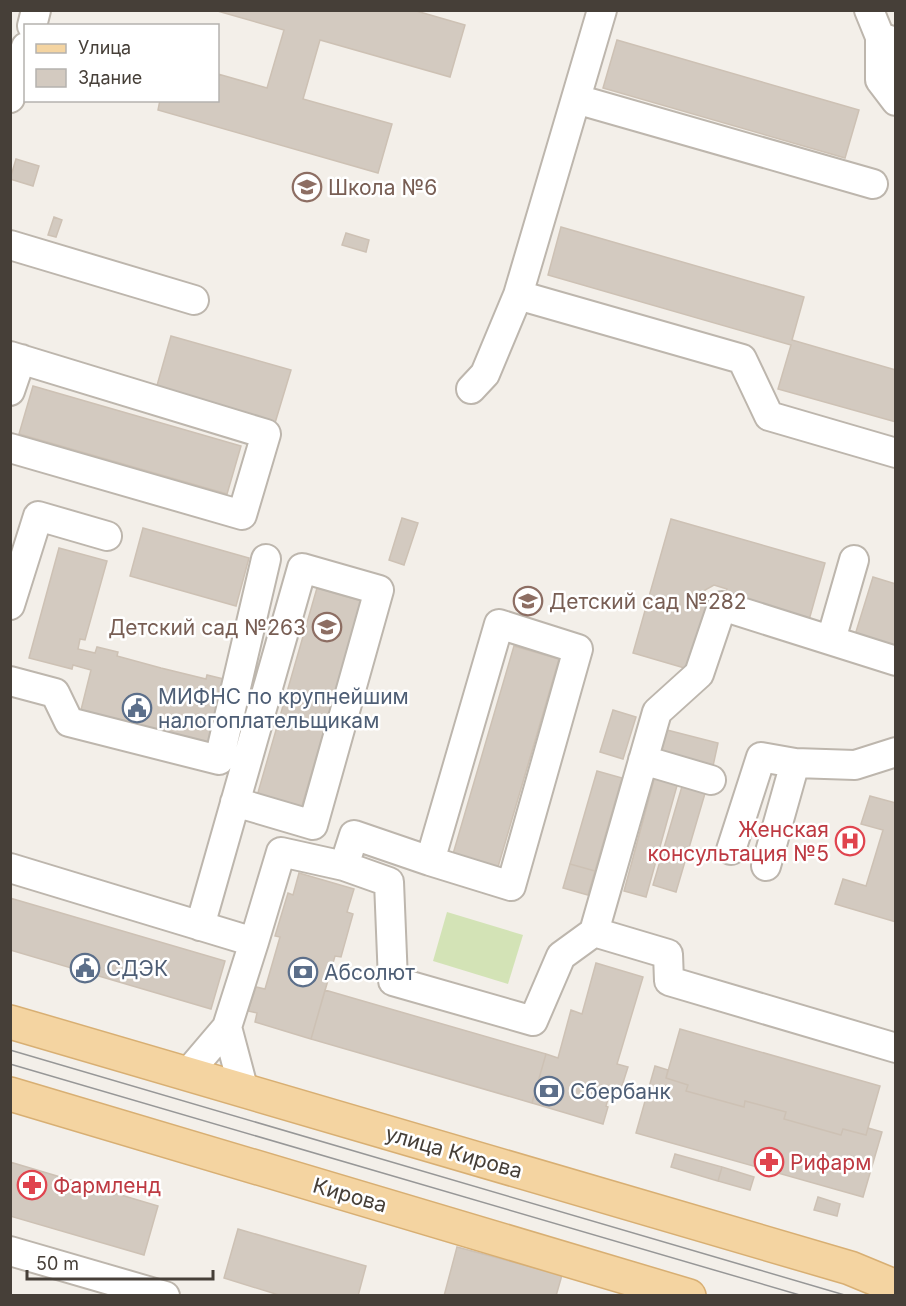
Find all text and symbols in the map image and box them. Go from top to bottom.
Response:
legend [24,24,219,102]
text: Улица [78,37,131,58]
text: Здание [78,67,142,88]
school or university icon: Школа №6 [291,171,323,203]
place label: Школа №6 [328,175,437,200]
school or university icon: Детский сад №282 [512,585,544,617]
place label: Детский сад №282 [549,589,747,614]
school or university icon: Детский сад №263 [311,611,343,643]
place label: Детский сад №263 [108,615,306,640]
place label: МИФНС по крупнейшим налогоплательщикам [158,684,409,733]
public building icon: МИФНС по крупнейшим налогоплательщикам [121,692,153,724]
place label: Женская консультация №5 [647,817,829,866]
hospital icon: Женская консультация №5 [834,825,866,857]
public building icon: СДЭК [69,952,101,984]
place label: СДЭК [106,956,168,981]
bank icon: Абсолют [287,956,319,988]
place label: Абсолют [324,960,415,985]
bank icon: Сбербанк [533,1075,565,1107]
place label: Сбербанк [570,1079,672,1104]
street label: улица Кирова [383,1121,525,1183]
pharmacy icon: Рифарм [753,1146,785,1178]
place label: Рифарм [790,1150,871,1175]
pharmacy icon: Фармленд [16,1169,48,1201]
place label: Фармленд [53,1173,161,1198]
street label: Кирова [310,1173,390,1217]
scale bar [27,1243,213,1281]
text: 50 m [36,1253,79,1274]

